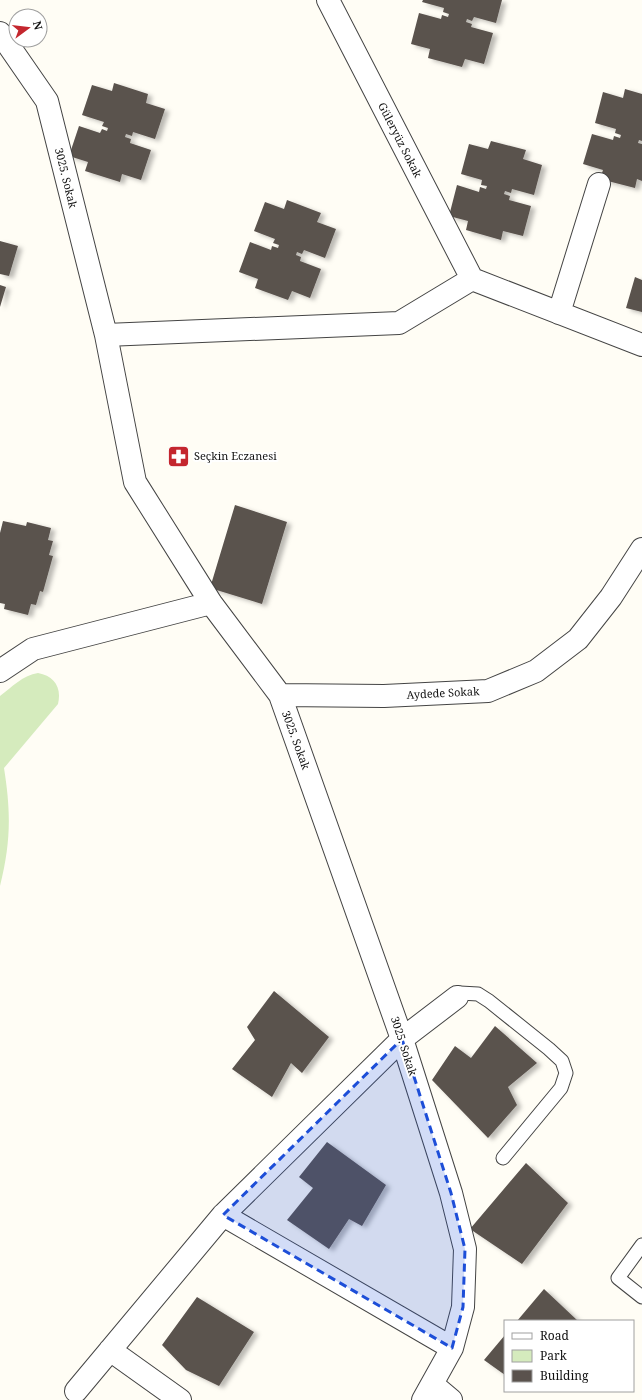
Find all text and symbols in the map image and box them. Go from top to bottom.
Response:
north arrow [8,8,48,48]
text: N [30,19,47,32]
street label: Güleryüz Sokak [375,100,426,180]
street label: 3025. Sokak [52,146,81,210]
pharmacy icon: Seçkin Eczanesi [165,443,191,469]
place label: Seçkin Eczanesi [194,448,277,463]
street label: Aydede Sokak [406,683,480,702]
street label: 3025. Sokak [279,708,314,772]
street label: 3025. Sokak [388,1014,421,1078]
legend [504,1320,634,1392]
text: Road [540,1327,570,1344]
text: Park [540,1347,568,1364]
text: Building [540,1367,589,1384]

